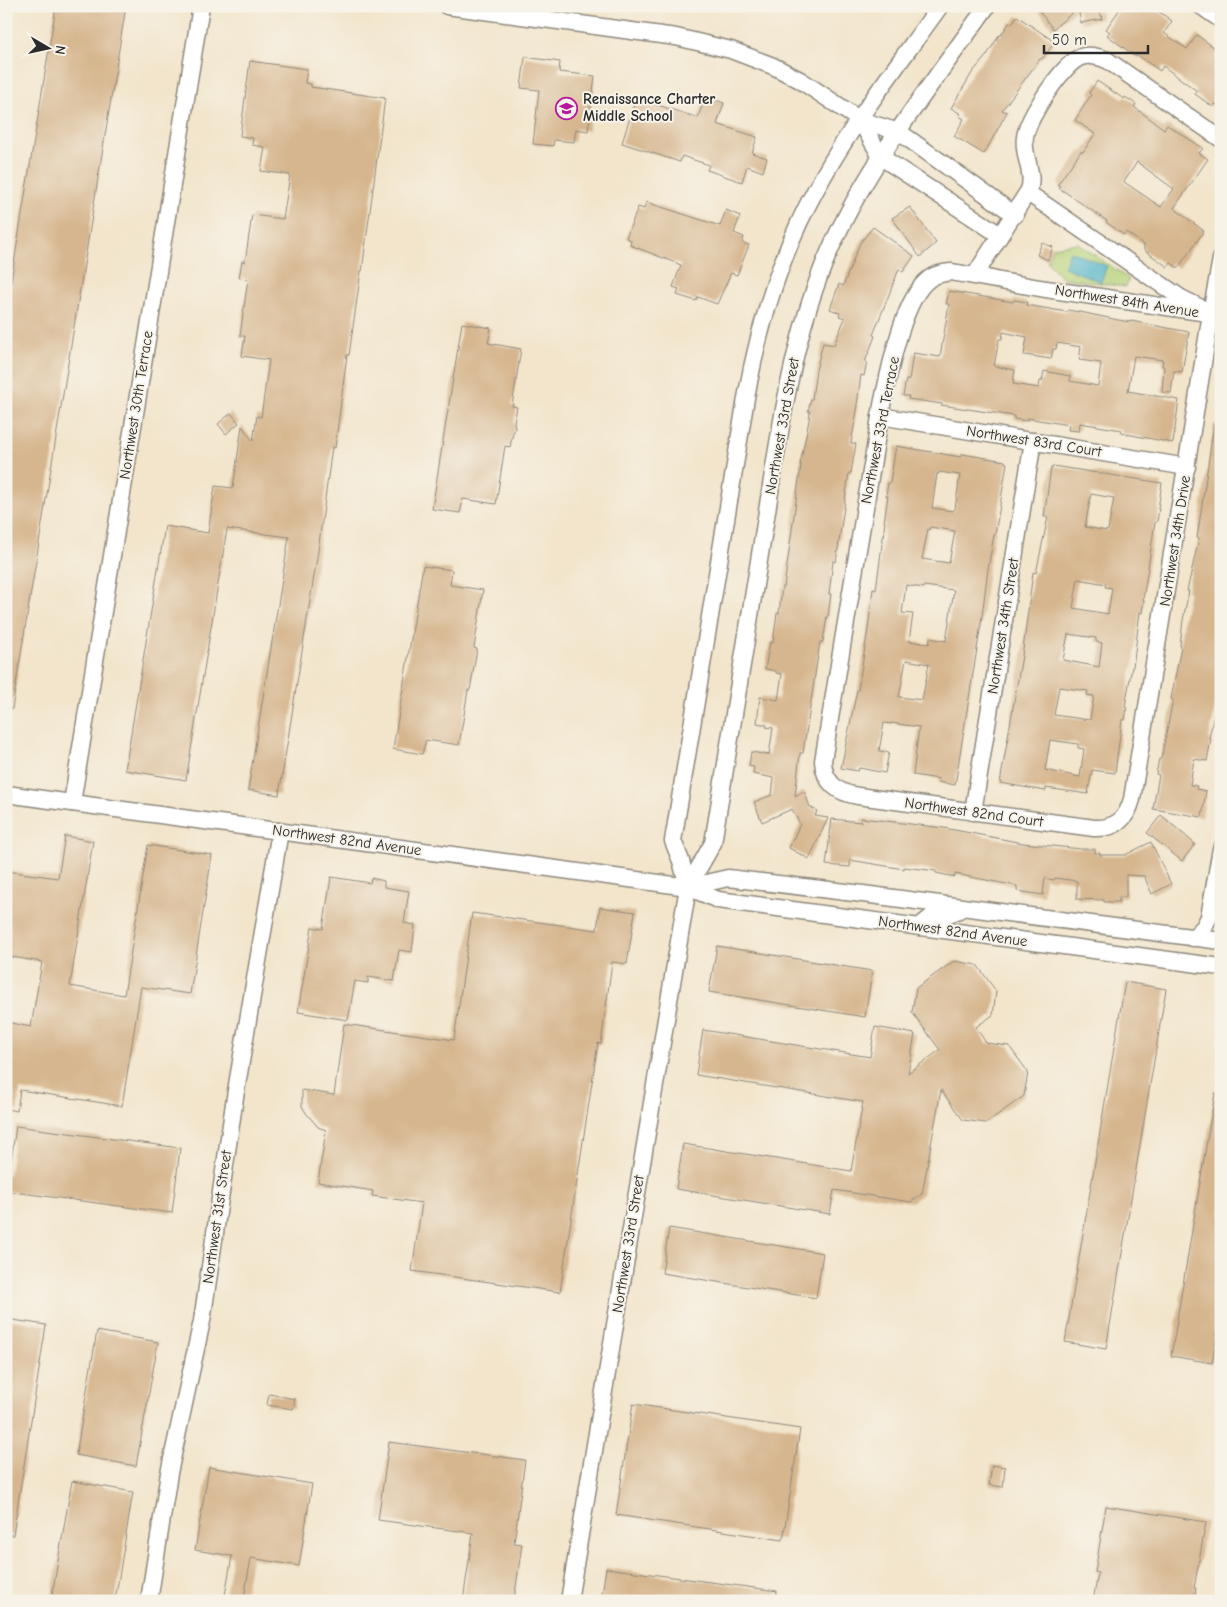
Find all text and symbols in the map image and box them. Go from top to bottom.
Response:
north arrow [22,22,72,72]
scale bar [1044,22,1148,54]
text: 50 m [1052,31,1087,49]
text: N [51,44,69,56]
place label: Renaissance Charter Middle School [583,90,715,125]
school or university icon: Renaissance Charter Middle School [555,96,579,120]
street label: Northwest 84th Avenue [1054,281,1201,321]
street label: Northwest 30th Terrace [115,329,157,481]
street label: Northwest 33rd Terrace [857,354,903,505]
street label: Northwest 33rd Street [761,355,803,496]
street label: Northwest 83rd Court [965,421,1104,461]
street label: Northwest 34th Drive [1156,474,1194,608]
street label: Northwest 34th Street [983,556,1023,695]
street label: Northwest 82nd Court [904,793,1045,831]
street label: Northwest 82nd Avenue [271,821,423,859]
street label: Northwest 82nd Avenue [877,912,1029,950]
street label: Northwest 31st Street [199,1148,235,1285]
street label: Northwest 33rd Street [608,1173,648,1314]

